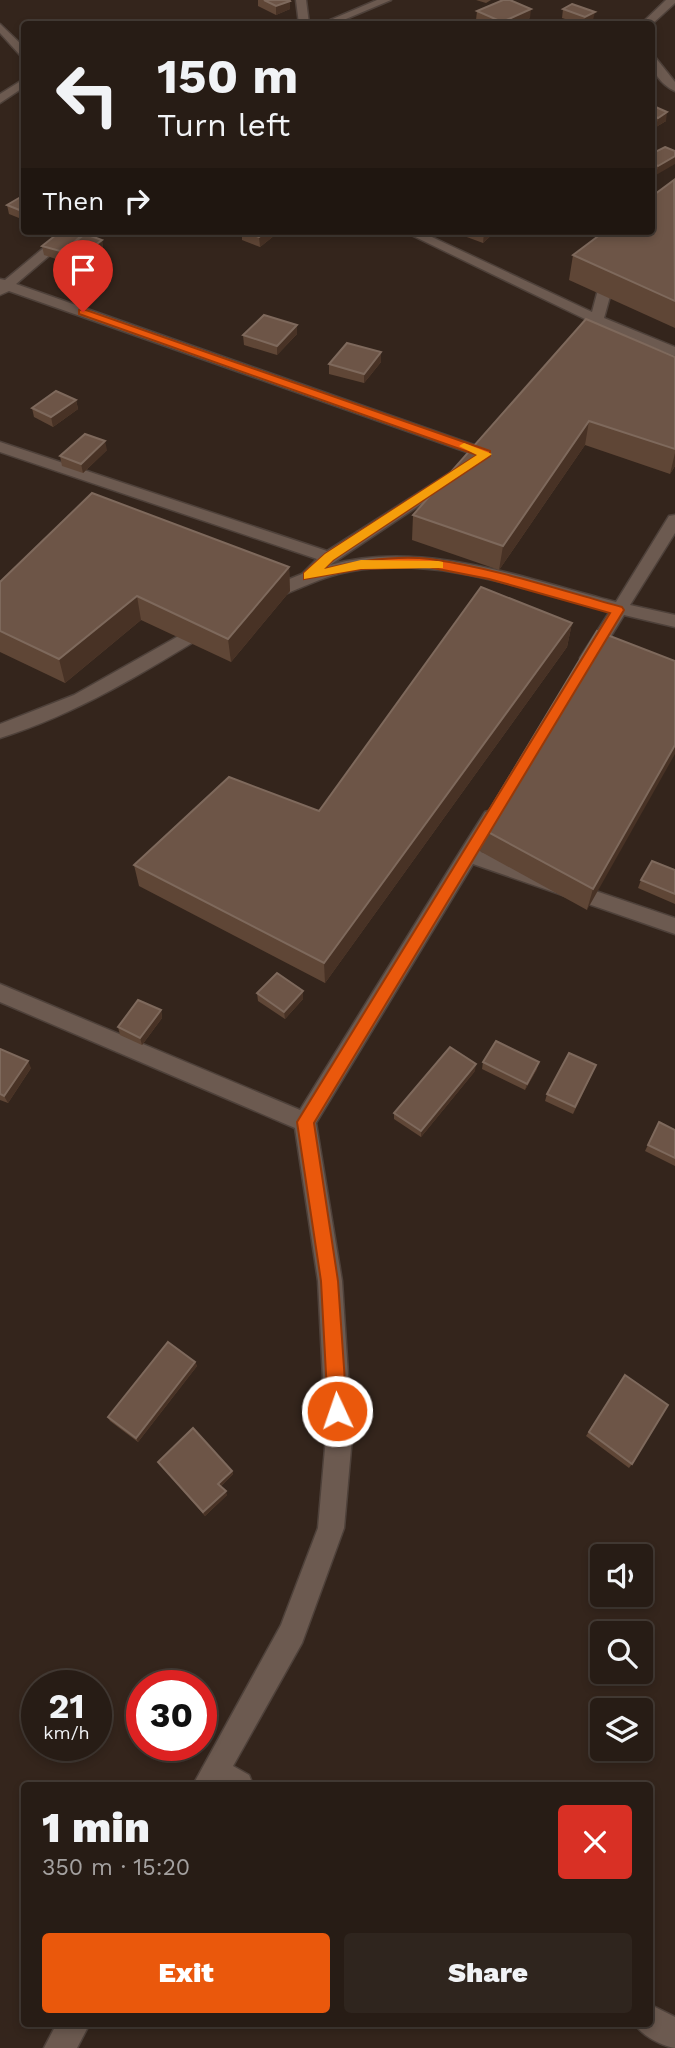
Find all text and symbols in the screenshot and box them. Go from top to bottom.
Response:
text: 150 m [157,47,298,105]
icon: left [42,49,133,140]
text: Turn left [157,106,290,144]
icon: right [118,182,156,220]
text: Then [42,186,104,216]
pin [53,240,113,312]
icon: arrive [64,251,102,289]
position arrow [300,1374,374,1448]
map controls [590,1544,653,1761]
button: sound [590,1544,653,1607]
button: search [590,1621,653,1684]
speed limit sign: 30 [126,1670,217,1761]
text: 21 [49,1685,84,1727]
button: layers [590,1698,653,1761]
text: km/h [43,1722,90,1743]
text: 1 min [42,1803,150,1852]
button: close [558,1805,632,1879]
text: 350 m · 15:20 [42,1854,190,1881]
button: Exit [42,1933,330,2013]
button: Share [344,1933,632,2013]

